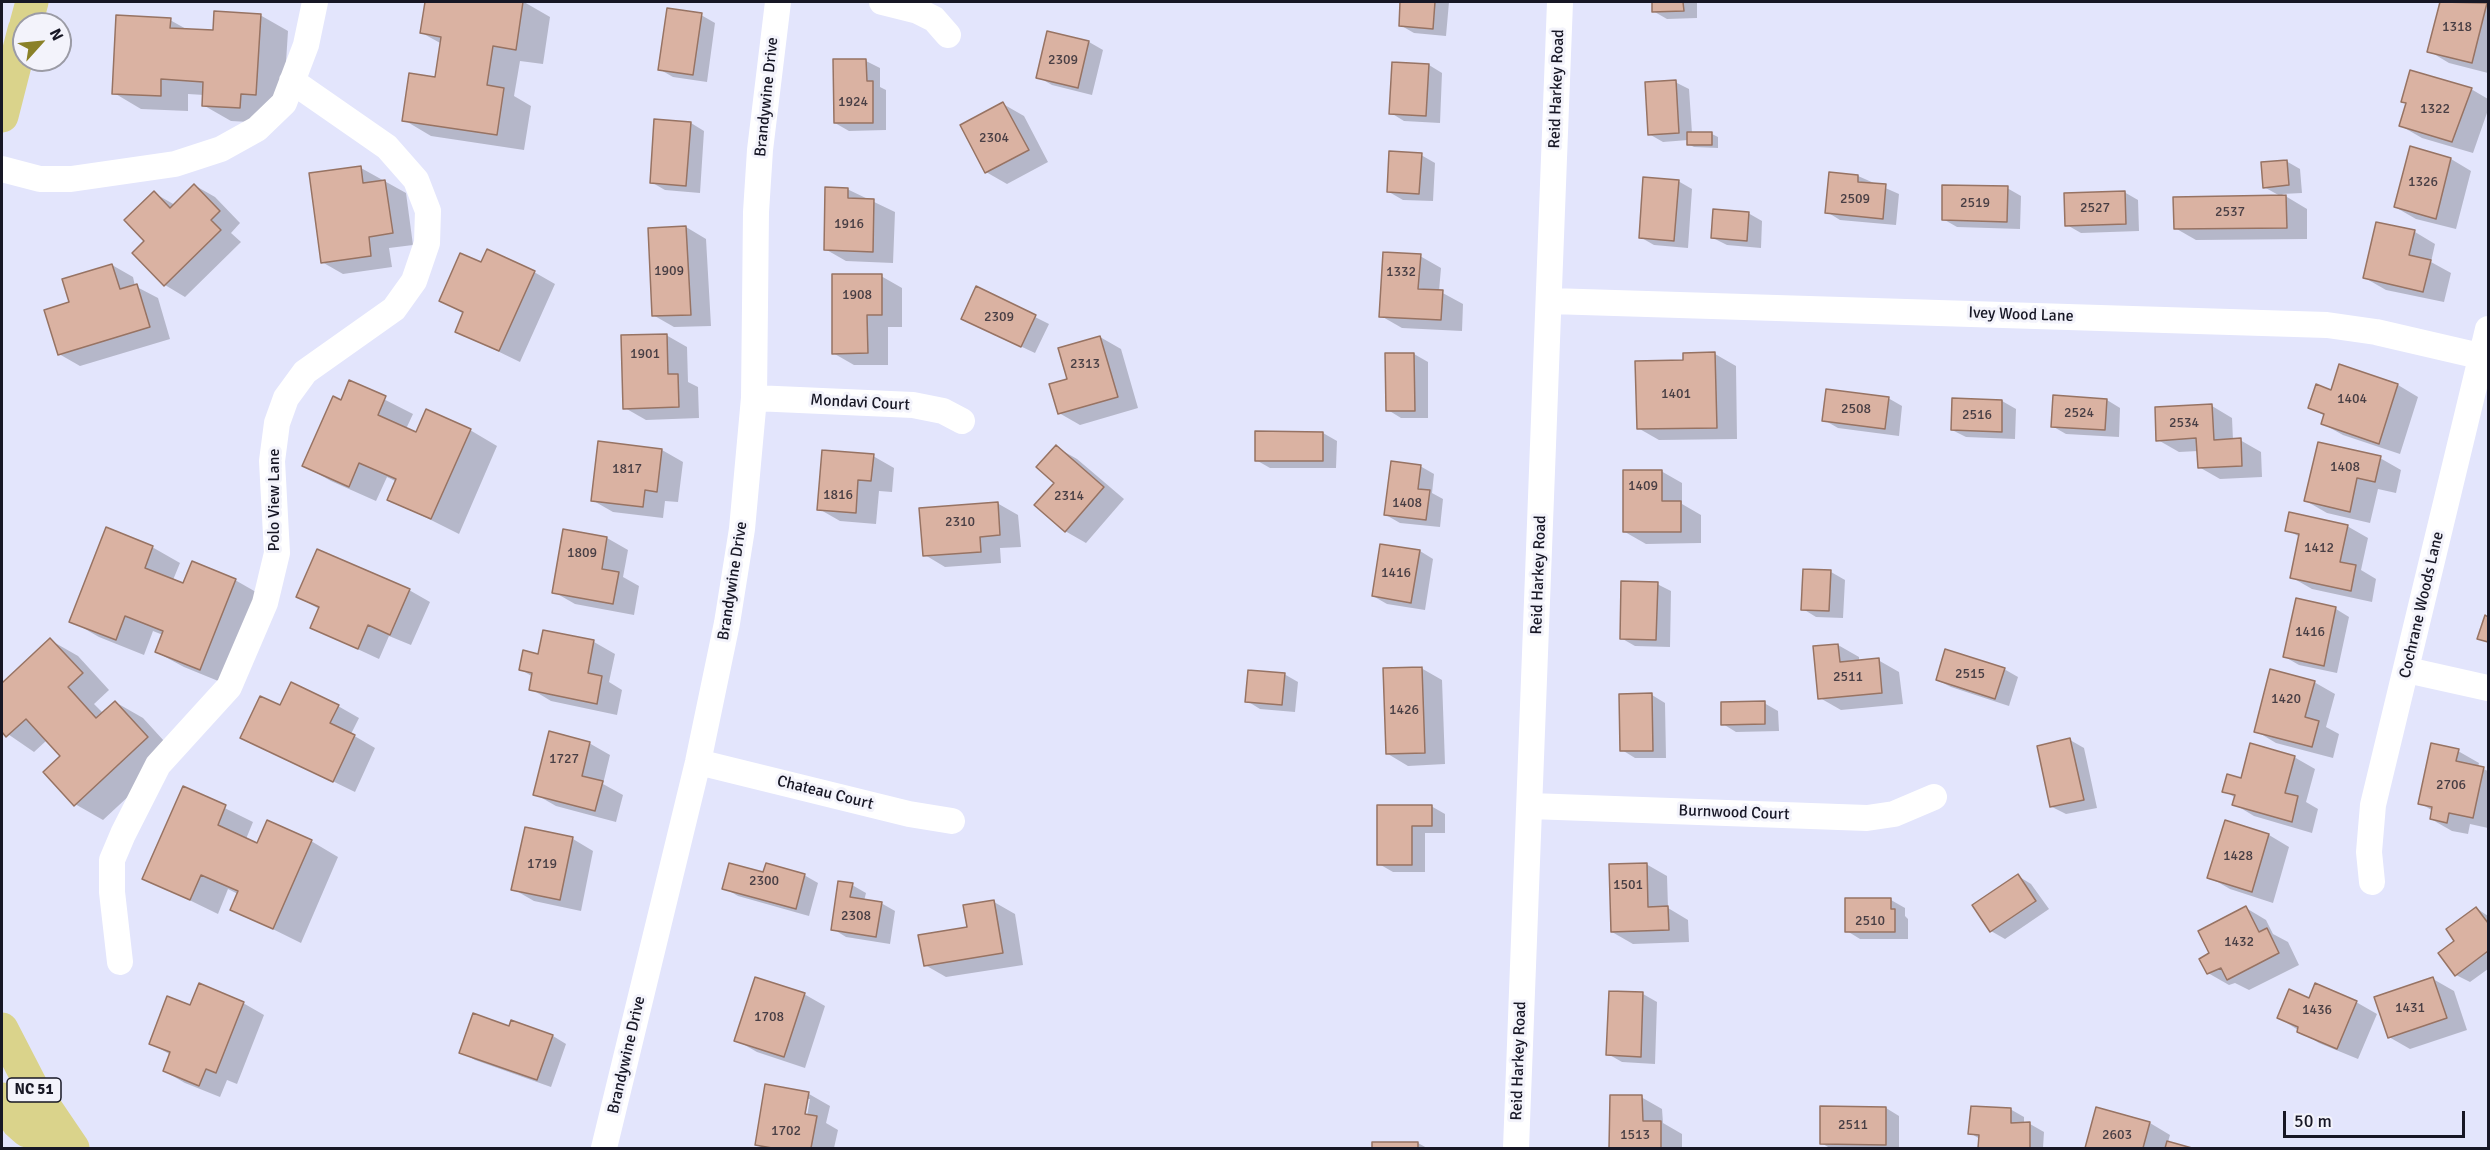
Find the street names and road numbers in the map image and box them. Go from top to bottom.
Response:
street label: Reid Harkey Road [1545,29,1569,149]
street label: Brandywine Drive [751,36,783,158]
street label: Ivey Wood Lane [1968,304,2074,326]
street label: Mondavi Court [810,391,910,415]
street label: Polo View Lane [265,449,285,551]
street label: Reid Harkey Road [1527,515,1551,635]
street label: Brandywine Drive [714,520,752,642]
street label: Cochrane Woods Lane [2396,530,2448,680]
street label: Chateau Court [775,772,875,814]
street label: Burnwood Court [1678,801,1790,825]
street label: Brandywine Drive [604,994,650,1116]
street label: Reid Harkey Road [1507,1001,1531,1121]
road number: NC 51 [7,1078,61,1102]

